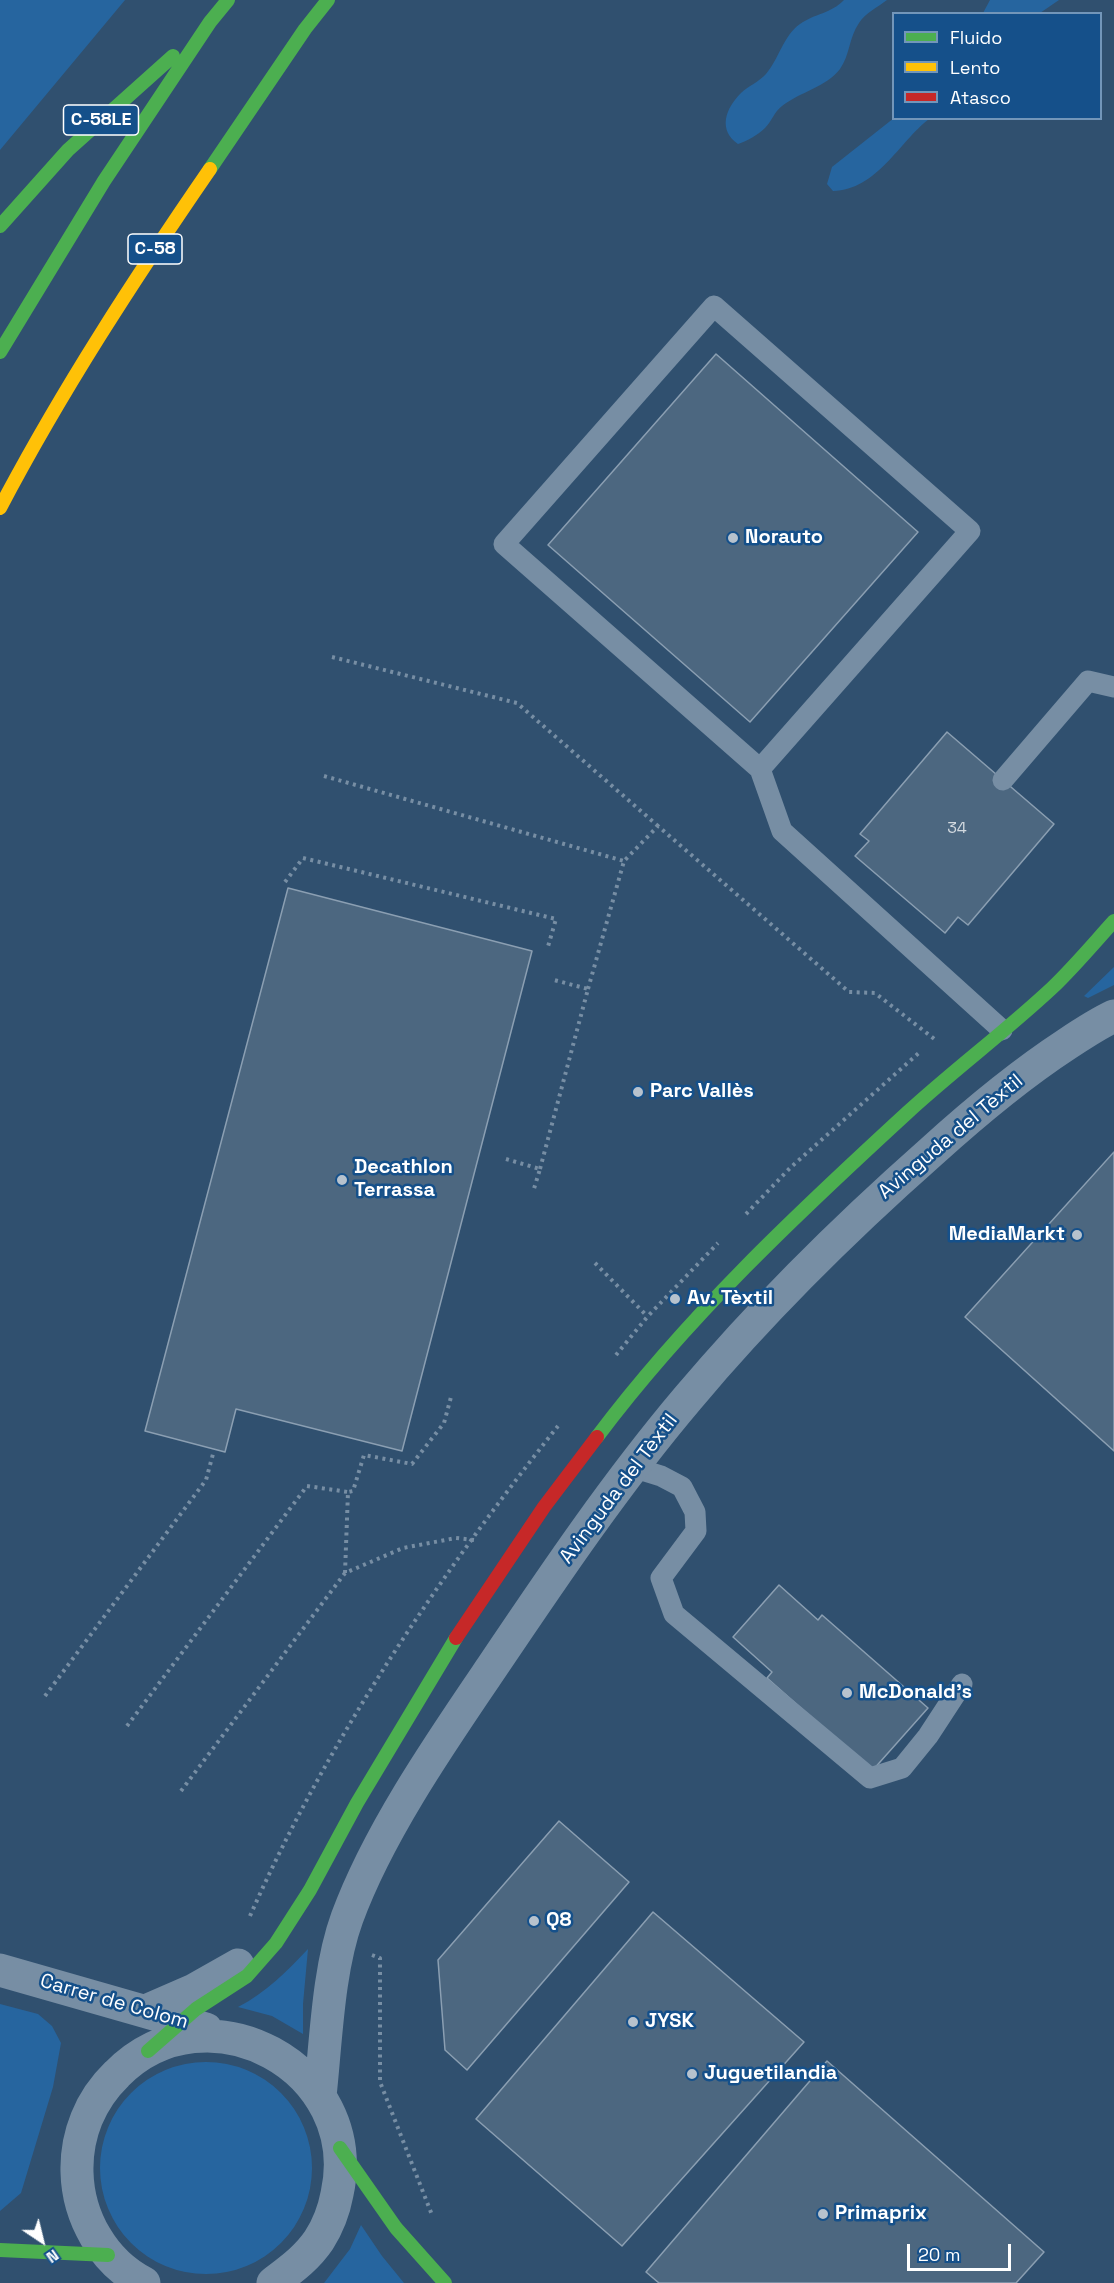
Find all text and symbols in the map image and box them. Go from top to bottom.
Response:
legend [892,12,1102,120]
text: Fluido [950,26,1002,49]
text: Lento [950,56,1000,79]
text: Atasco [950,86,1011,109]
road number: C-58LE [63,105,138,135]
road number: C-58 [128,234,182,264]
place label: Norauto [745,526,823,550]
marker: Norauto [726,531,740,545]
house number: 34 [947,819,967,839]
street label: Avinguda del Tèxtil [874,1070,1028,1204]
place label: Parc Vallès [650,1080,754,1104]
marker: Parc Vallès [631,1085,645,1099]
place label: Decathlon Terrassa [354,1156,453,1203]
marker: Decathlon Terrassa [335,1173,349,1187]
place label: MediaMarkt [949,1223,1065,1247]
marker: MediaMarkt [1070,1228,1084,1242]
place label: Av. Tèxtil [687,1287,773,1311]
marker: Av. Tèxtil [668,1292,682,1306]
street label: Avinguda del Tèxtil [555,1409,683,1569]
place label: McDonald's [859,1681,972,1705]
marker: McDonald's [840,1686,854,1700]
place label: Q8 [546,1909,572,1933]
marker: Q8 [527,1914,541,1928]
street label: Carrer de Colom [37,1969,191,2035]
place label: JYSK [645,2010,694,2034]
marker: JYSK [626,2015,640,2029]
place label: Juguetilandia [704,2062,837,2086]
marker: Juguetilandia [685,2067,699,2081]
place label: Primaprix [835,2202,927,2226]
marker: Primaprix [816,2207,830,2221]
north arrow [12,2211,72,2271]
scale bar [910,2232,1014,2270]
text: 20 m [918,2243,961,2266]
text: N [42,2244,63,2268]

